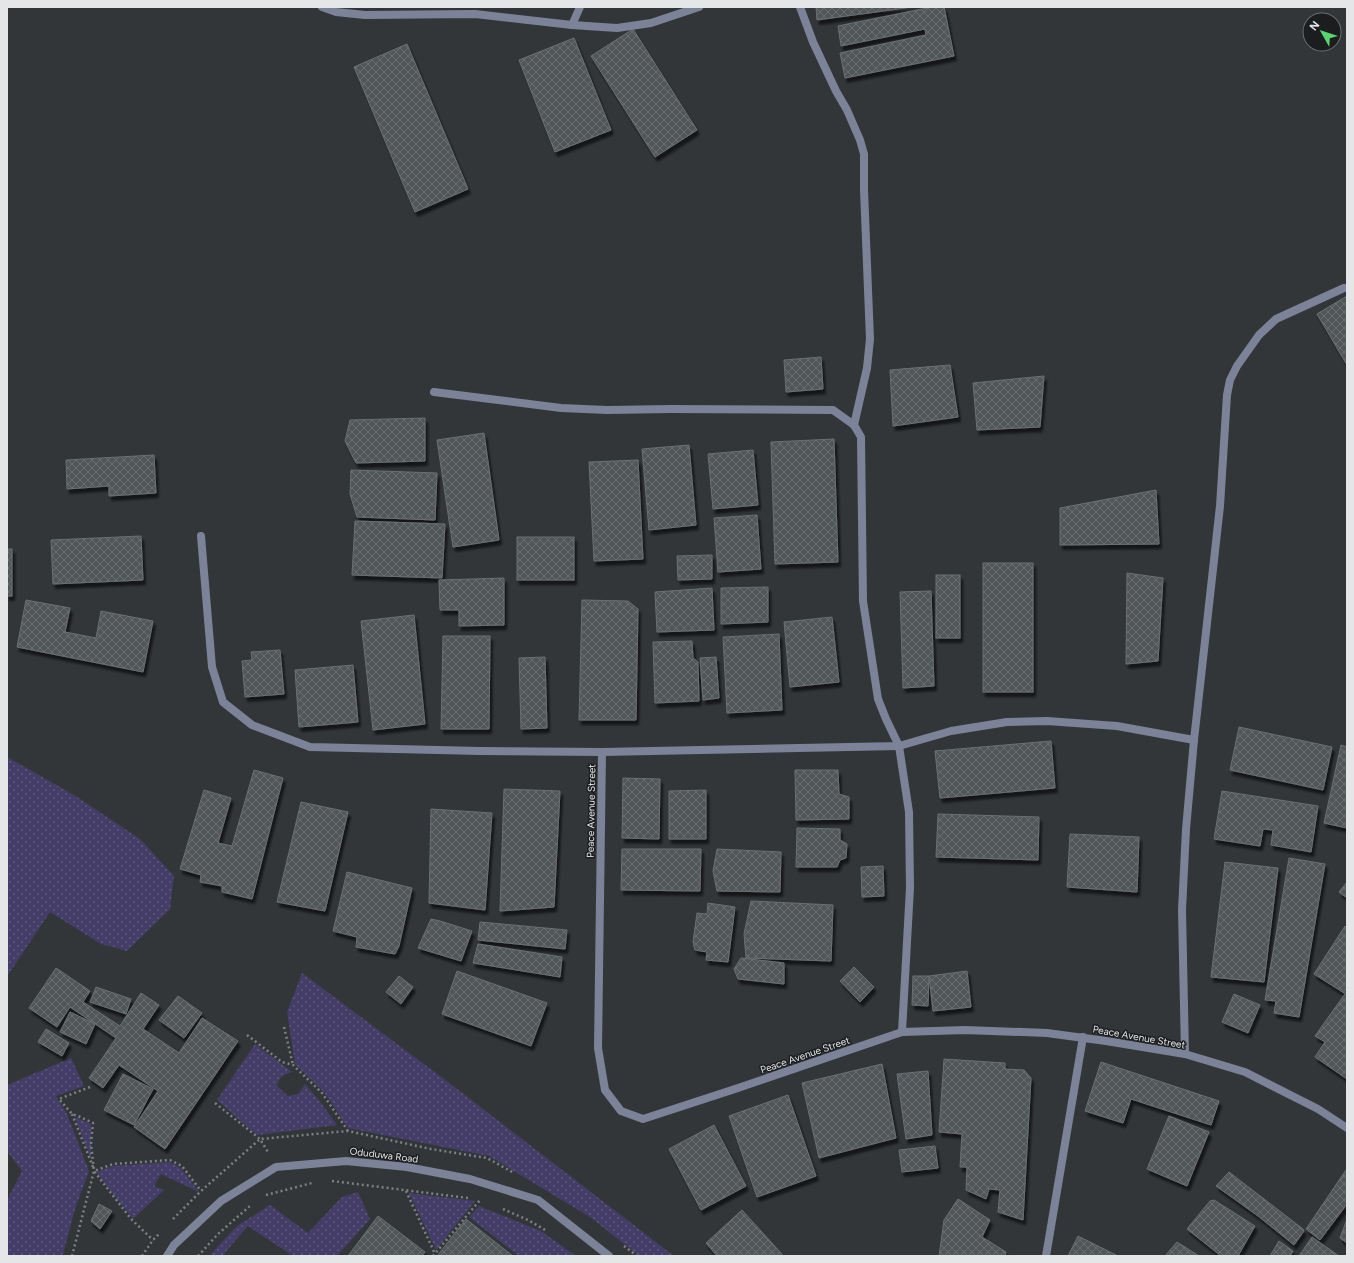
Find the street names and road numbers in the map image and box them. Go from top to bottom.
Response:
street label: Peace Avenue Street [584,764,598,858]
street label: Peace Avenue Street [1092,1022,1187,1052]
street label: Peace Avenue Street [758,1034,852,1076]
street label: Oduduwa Road [349,1144,419,1166]

